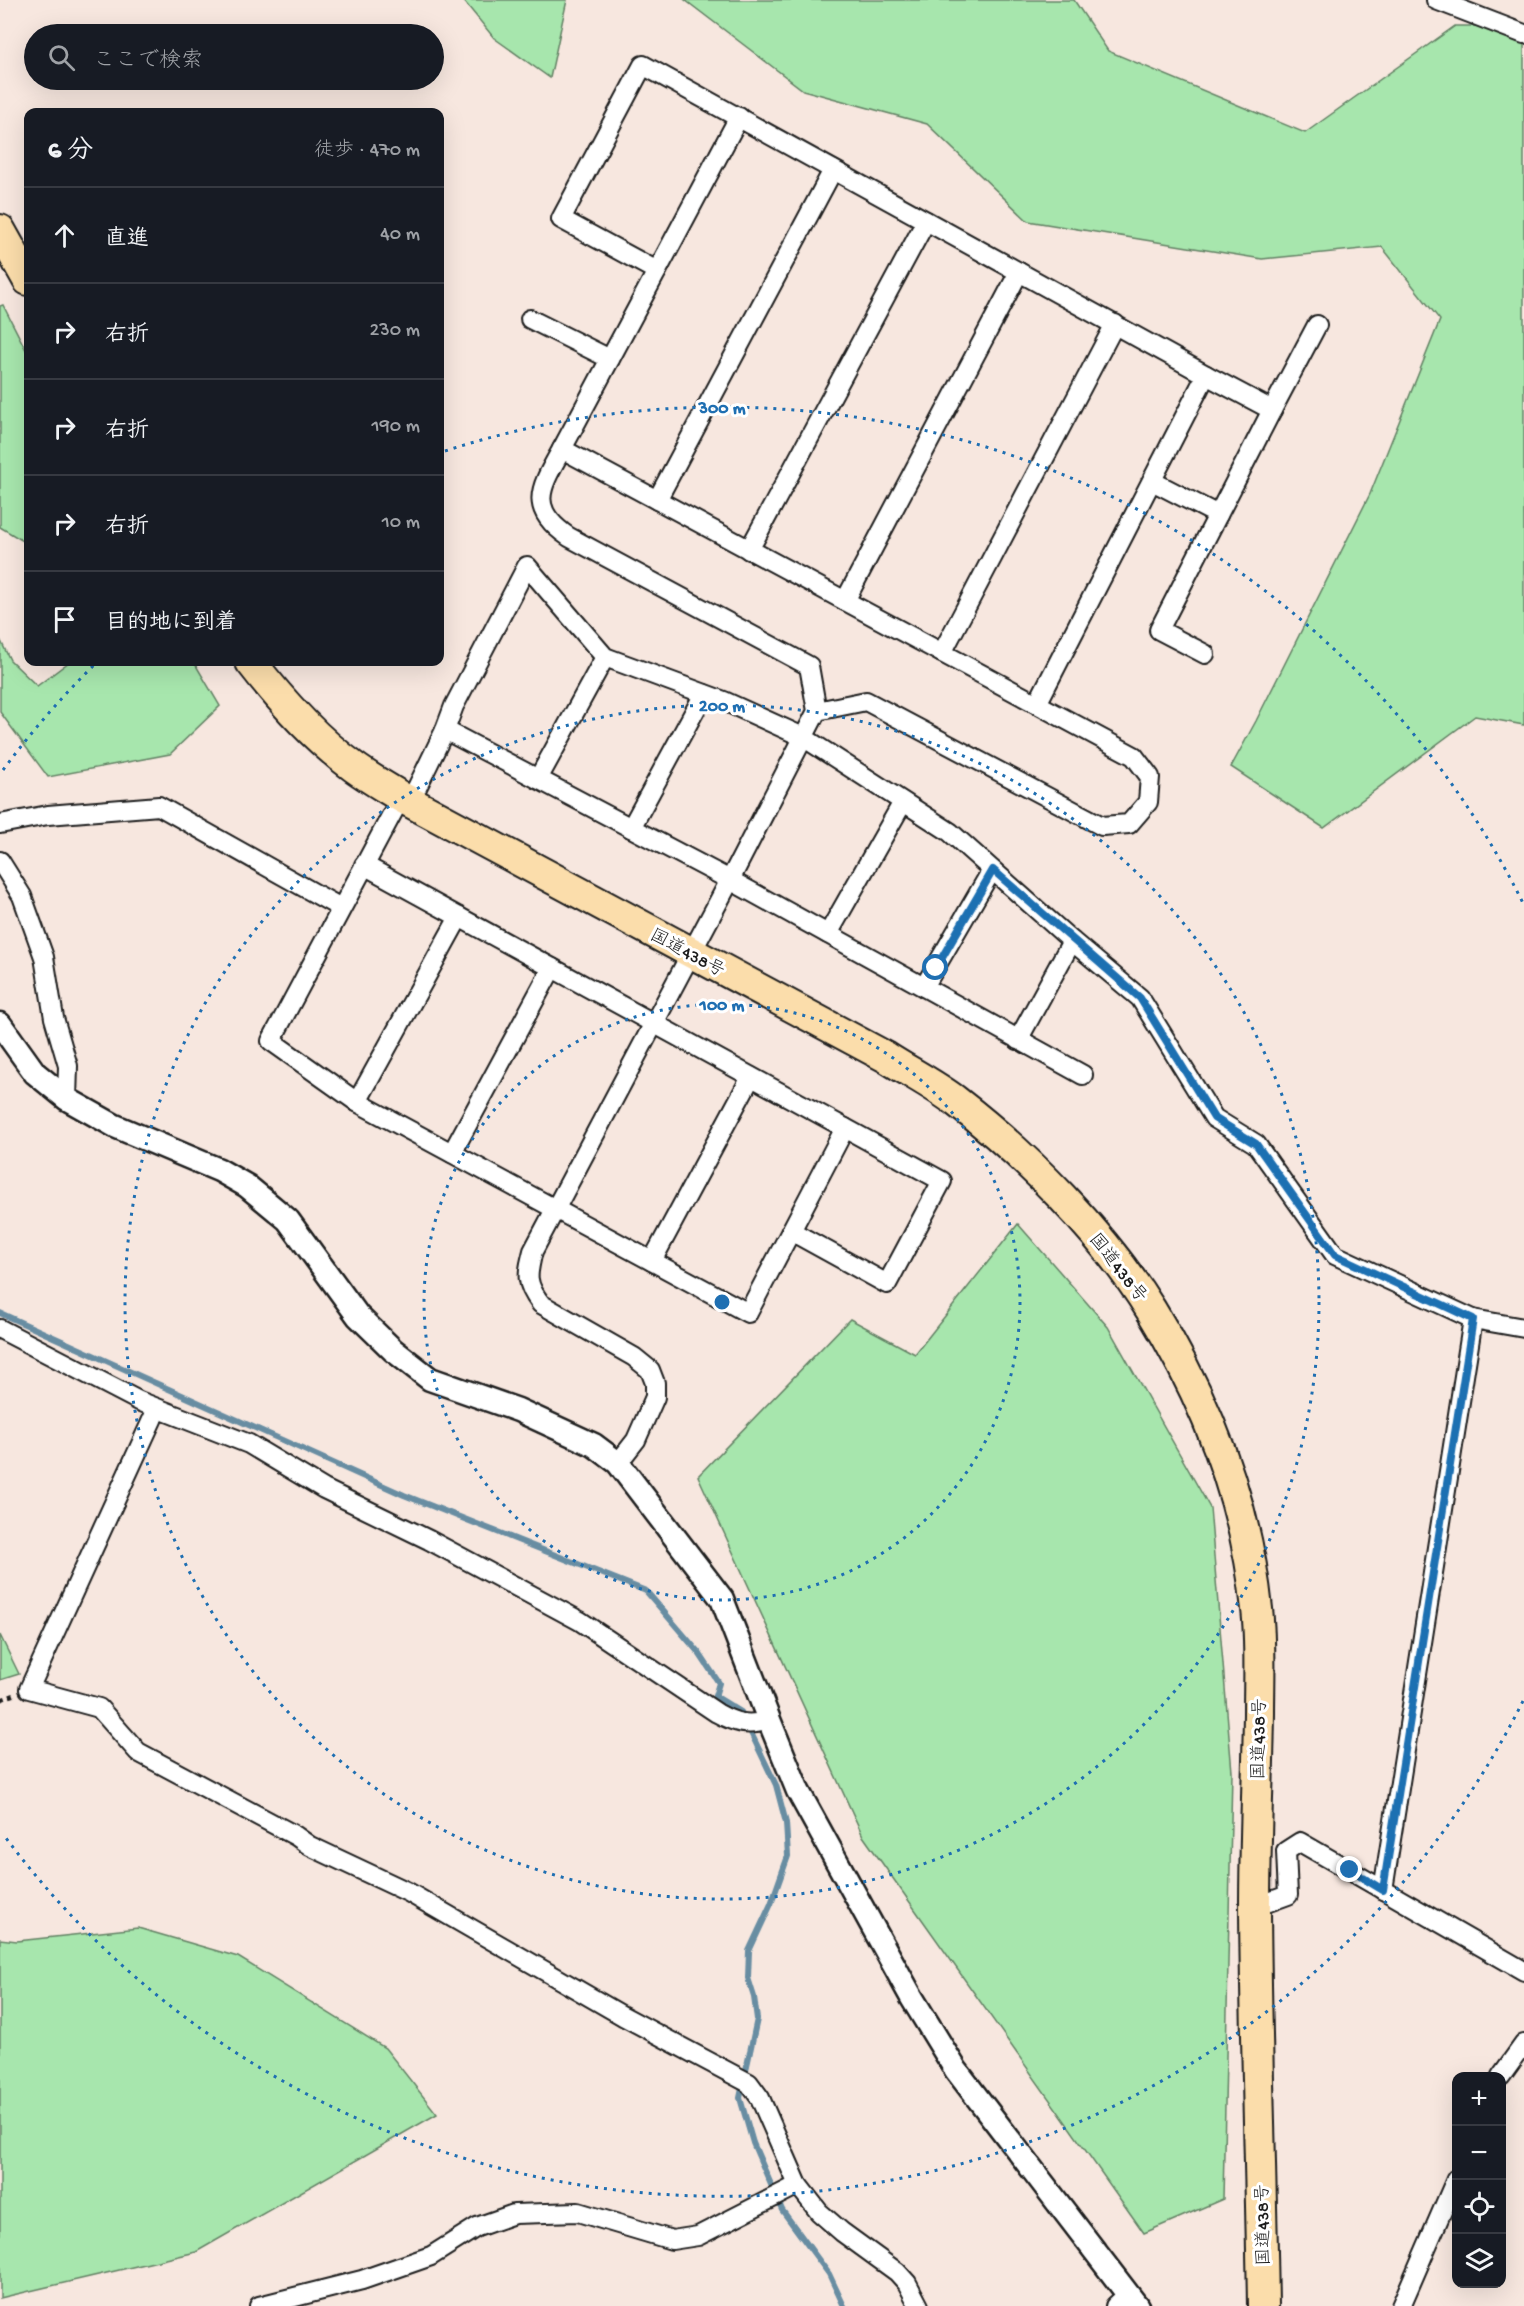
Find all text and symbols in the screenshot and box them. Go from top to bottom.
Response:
search box [24,24,444,90]
icon: search [45,41,78,74]
text: ここで検索 [93,49,203,75]
text: 6 分 [48,137,93,168]
text: 徒歩 · 470 m [314,140,420,163]
icon: ahead [48,219,81,252]
text: 40 m [380,224,420,247]
text: 直進 [105,227,149,253]
icon: right [48,315,81,348]
text: 230 m [370,320,420,343]
text: 右折 [105,323,149,349]
text: 300 m [698,399,746,420]
icon: right [48,411,81,444]
text: 190 m [372,416,420,439]
text: 右折 [105,419,149,445]
icon: right [48,507,81,540]
text: 10 m [382,512,420,535]
text: 右折 [105,515,149,541]
icon: arrive [48,603,81,636]
text: 目的地に到着 [105,611,237,637]
text: 200 m [699,697,745,718]
street label: 国道438号 [646,925,728,983]
route start [922,954,948,980]
text: 100 m [699,996,745,1017]
street label: 国道438号 [1084,1229,1151,1307]
centre of rings [712,1292,732,1312]
street label: 国道438号 [1248,1698,1272,1780]
route end [1336,1856,1362,1882]
map controls [1452,2072,1506,2288]
button: + [1452,2072,1506,2126]
button: − [1452,2126,1506,2180]
button: locate [1452,2180,1506,2234]
street label: 国道438号 [1252,2184,1276,2266]
button: layers [1452,2234,1506,2288]

